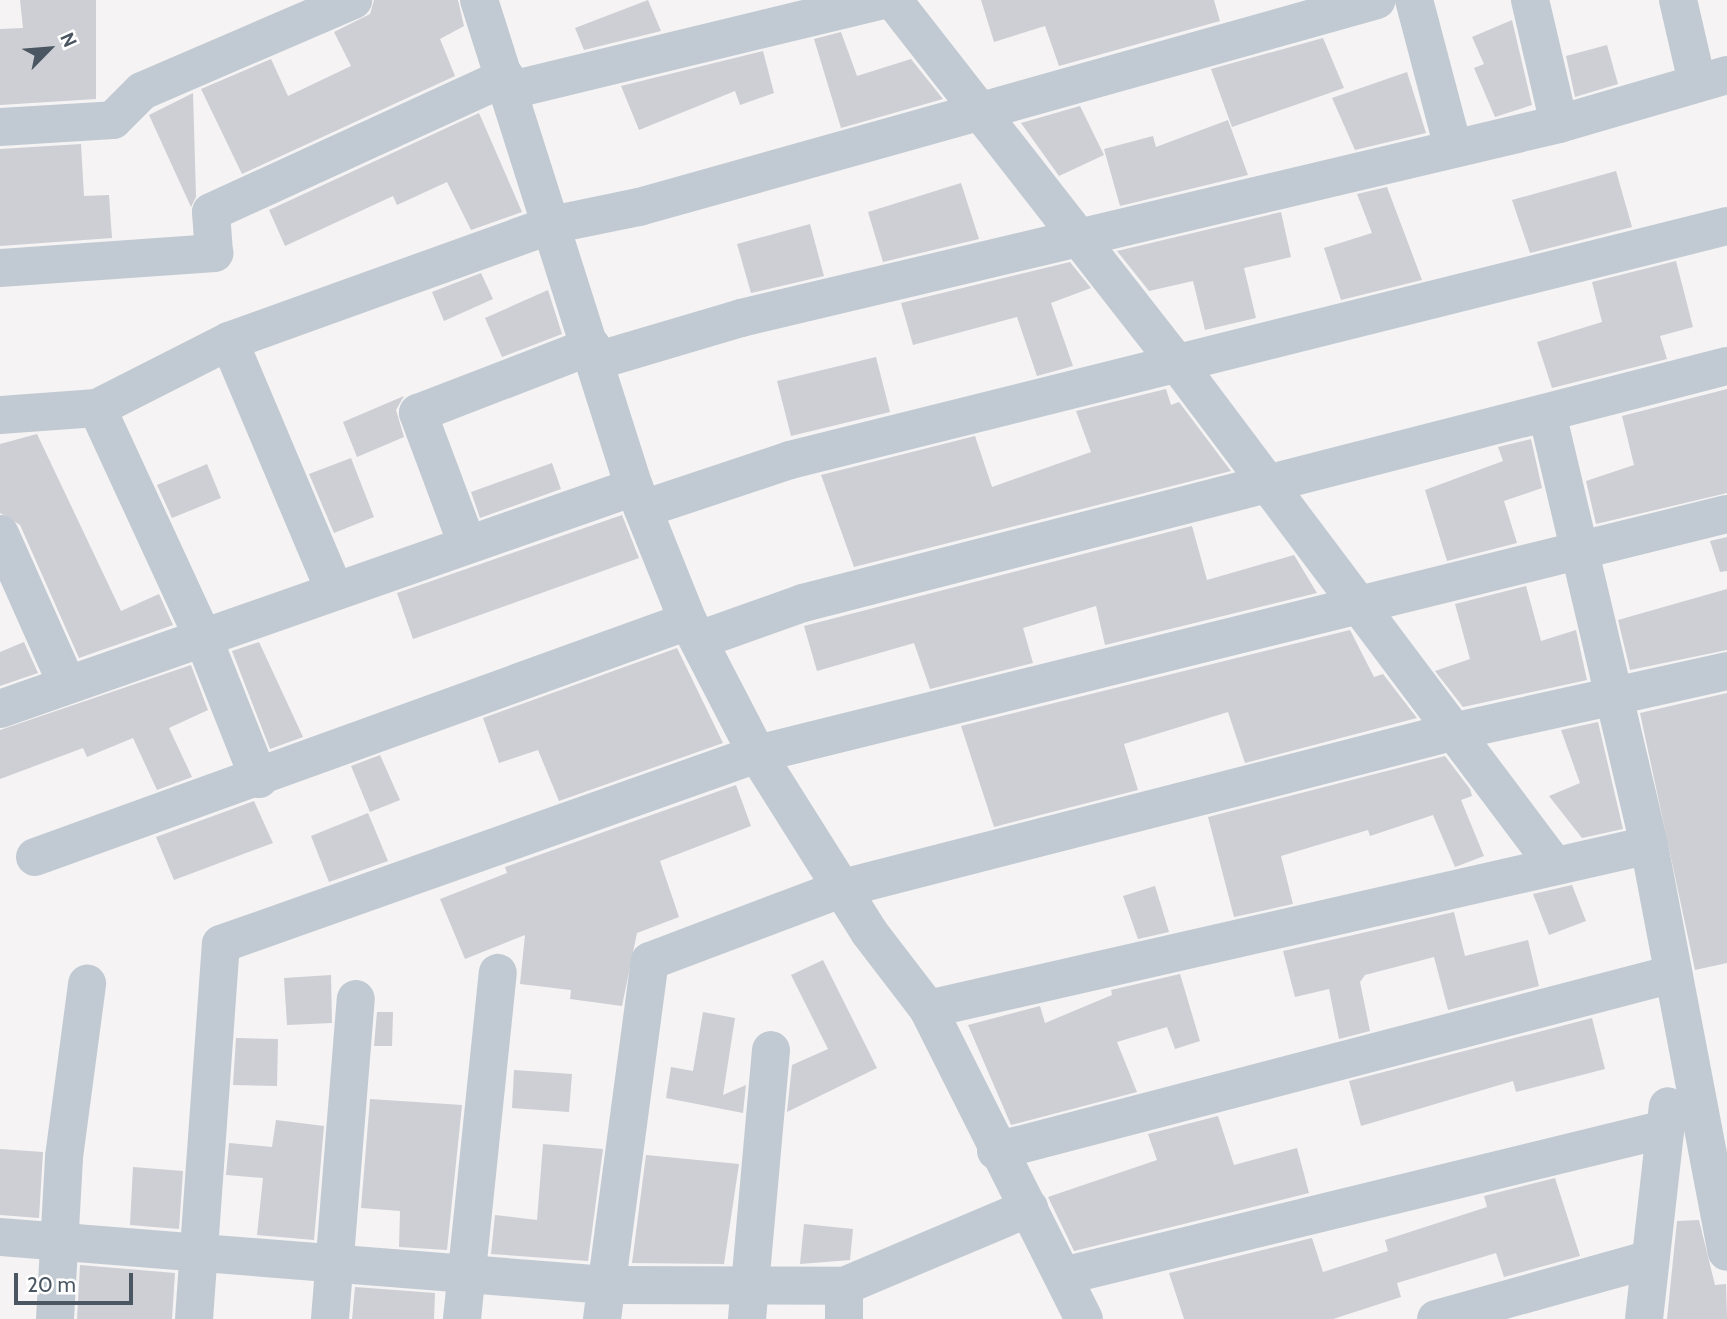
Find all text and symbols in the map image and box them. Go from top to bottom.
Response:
north arrow [14,14,84,84]
text: N [55,29,82,51]
scale bar [18,1260,136,1304]
text: 20 m [27,1272,76,1297]

